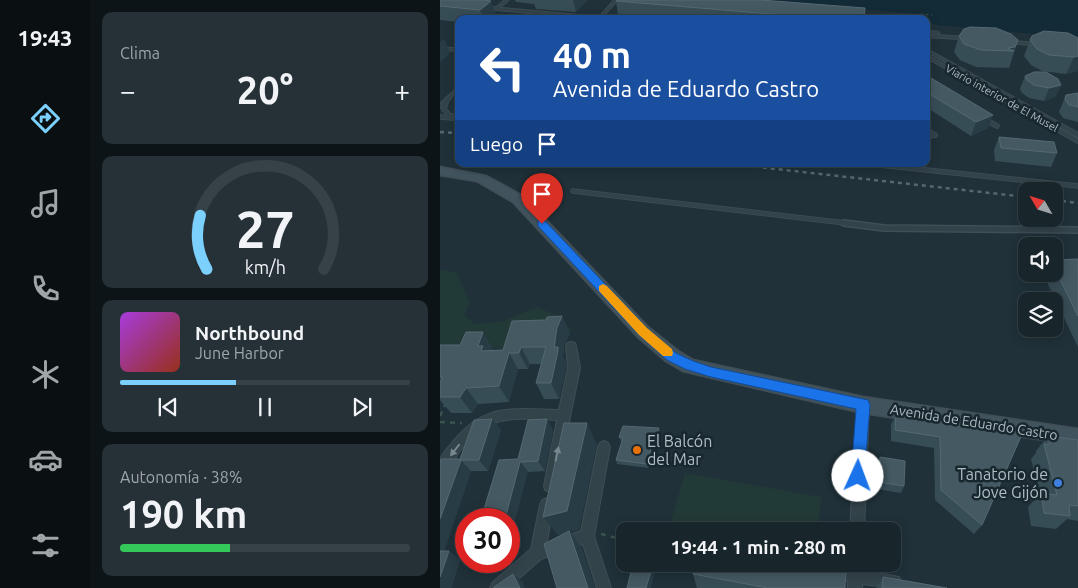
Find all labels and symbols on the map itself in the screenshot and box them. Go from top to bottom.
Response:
street label: Viario interior de El Musel [944,62,1061,134]
pin [521,173,563,224]
north arrow [1018,182,1062,228]
street label: Avenida de Eduardo Castro [889,401,1059,443]
place label: El Balcón del Mar [647,432,712,468]
one-way arrow [450,443,460,457]
marker: El Balcón del Mar [631,444,643,456]
one-way arrow [553,447,561,462]
position arrow [831,449,883,501]
place label: Tanatorio de Jove Gijón [957,465,1048,501]
marker: Tanatorio de Jove Gijón [1052,477,1064,489]
speed limit sign: 30 [455,508,520,573]

